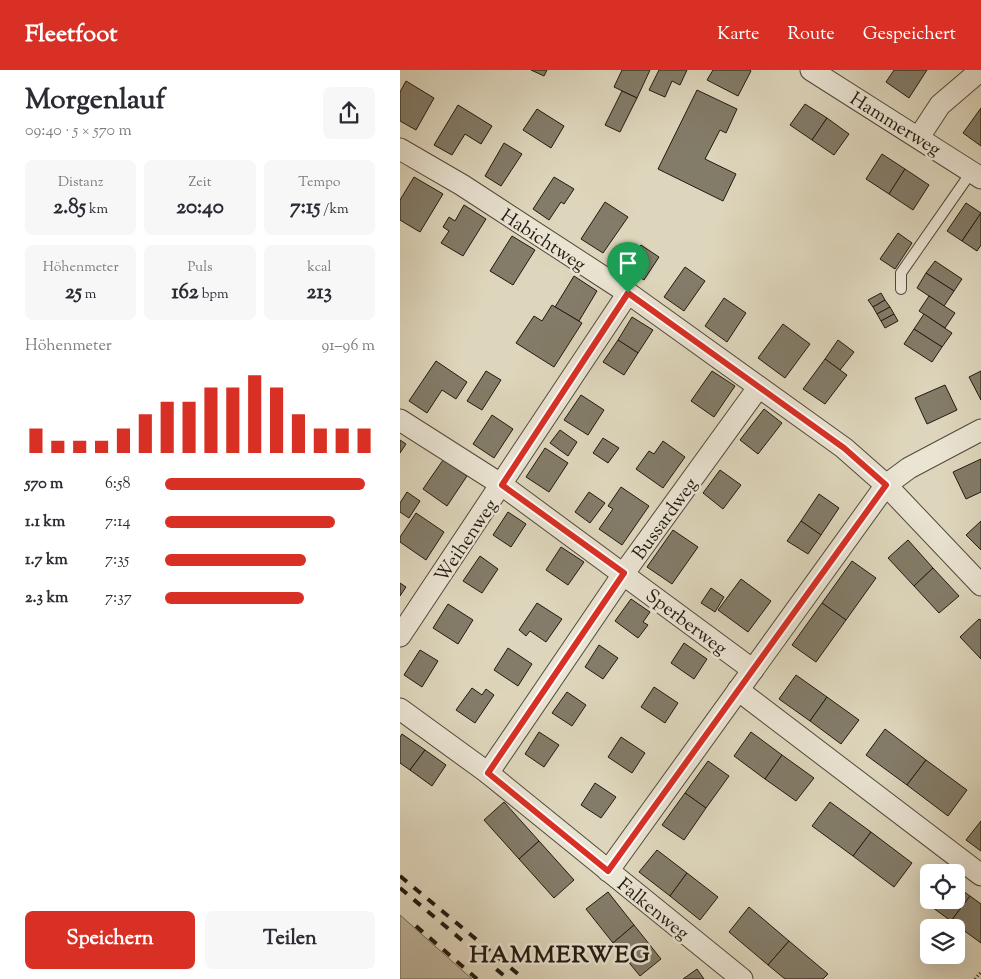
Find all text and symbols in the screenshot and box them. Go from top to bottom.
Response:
text: Fleetfoot [25,18,117,52]
text: Karte [717,22,760,48]
text: Route [788,22,835,48]
text: Gespeichert [863,22,956,48]
text: Morgenlauf [25,81,165,121]
street label: Hammerweg [844,86,945,164]
button: share [323,87,375,139]
text: 09:40 · 5 × 570 m [25,120,132,143]
text: Distanz [58,173,103,193]
text: Zeit [188,173,212,193]
text: Tempo [298,173,340,193]
text: 2.85 [53,193,86,223]
text: 20:40 [176,193,224,223]
text: 7:15 [290,193,320,223]
text: km [86,200,108,220]
text: /km [320,200,349,220]
street label: Habichtweg [495,203,591,279]
pin [607,242,649,293]
icon: arrive [614,249,642,277]
text: Höhenmeter [43,258,119,278]
text: Puls [187,258,213,278]
text: kcal [307,258,331,278]
text: 25 [65,278,82,308]
text: 162 [171,278,199,308]
text: 213 [307,278,332,308]
text: m [82,285,96,305]
text: bpm [199,285,229,305]
text: Höhenmeter [25,335,112,358]
text: 91–96 m [322,335,375,358]
text: 570 m [25,473,63,496]
text: 6:58 [105,473,130,496]
street label: Bussardweg [627,473,705,566]
street label: Weihenweg [429,494,505,589]
text: 1.1 km [25,511,65,534]
text: 7:14 [105,511,131,534]
text: 1.7 km [25,549,68,572]
text: 7:35 [105,549,129,572]
street label: Sperberweg [639,583,732,663]
text: 2.3 km [25,587,68,610]
text: 7:37 [105,587,132,610]
map controls [920,864,965,964]
button: locate [920,864,965,909]
street label: Falkenweg [611,872,694,947]
button: Speichern [25,911,195,969]
button: Teilen [205,911,375,969]
button: layers [920,919,965,964]
district label: HAMMERWEG [469,939,651,973]

